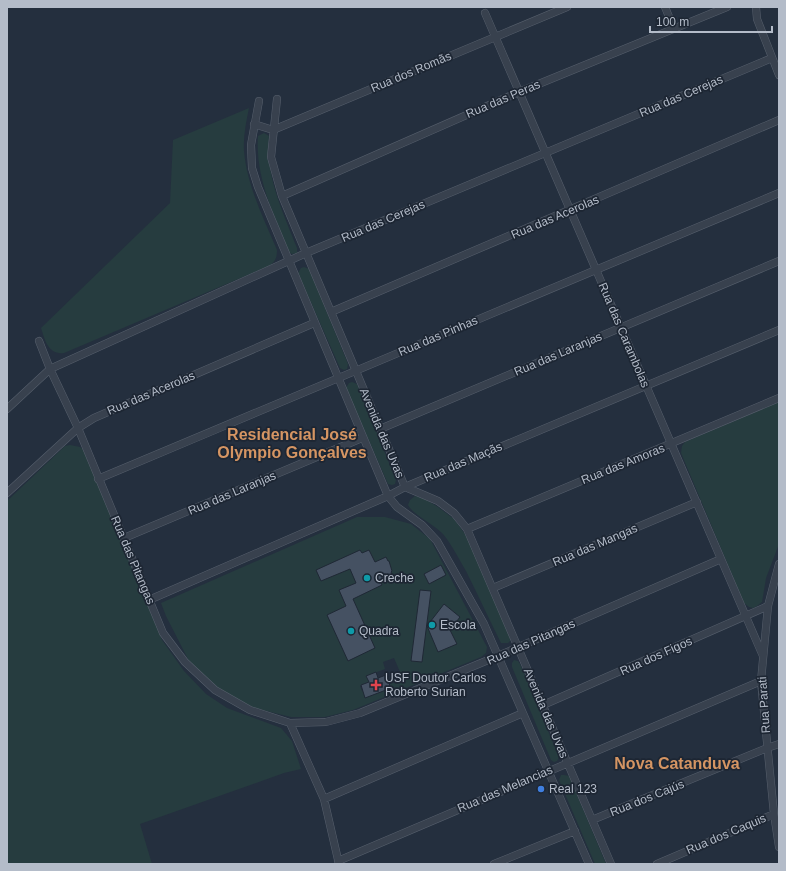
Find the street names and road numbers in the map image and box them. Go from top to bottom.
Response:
street label: Rua dos Romãs [369,49,453,95]
street label: Rua das Cerejas [637,72,725,120]
street label: Rua das Peras [464,77,542,121]
street label: Rua das Acerolas [509,192,601,242]
street label: Rua das Cerejas [339,197,427,245]
street label: Rua das Carambolas [596,280,652,390]
street label: Rua das Pinhas [396,313,480,359]
street label: Rua das Laranjas [512,329,604,379]
street label: Rua das Acerolas [105,368,197,418]
street label: Avenida das Uvas [357,386,407,480]
street label: Rua das Maçãs [422,439,504,485]
street label: Rua das Amoras [579,441,667,487]
street label: Rua das Laranjas [186,468,278,518]
street label: Rua das Pitangas [108,514,158,606]
street label: Rua das Mangas [551,521,639,569]
street label: Rua das Pitangas [485,616,577,668]
street label: Rua dos Figos [618,634,694,678]
street label: Avenida das Uvas [521,666,571,760]
street label: Rua Parati [755,676,773,734]
street label: Rua das Melancias [455,763,555,815]
street label: Rua dos Cajús [608,777,686,819]
street label: Rua dos Caquis [684,811,768,857]

